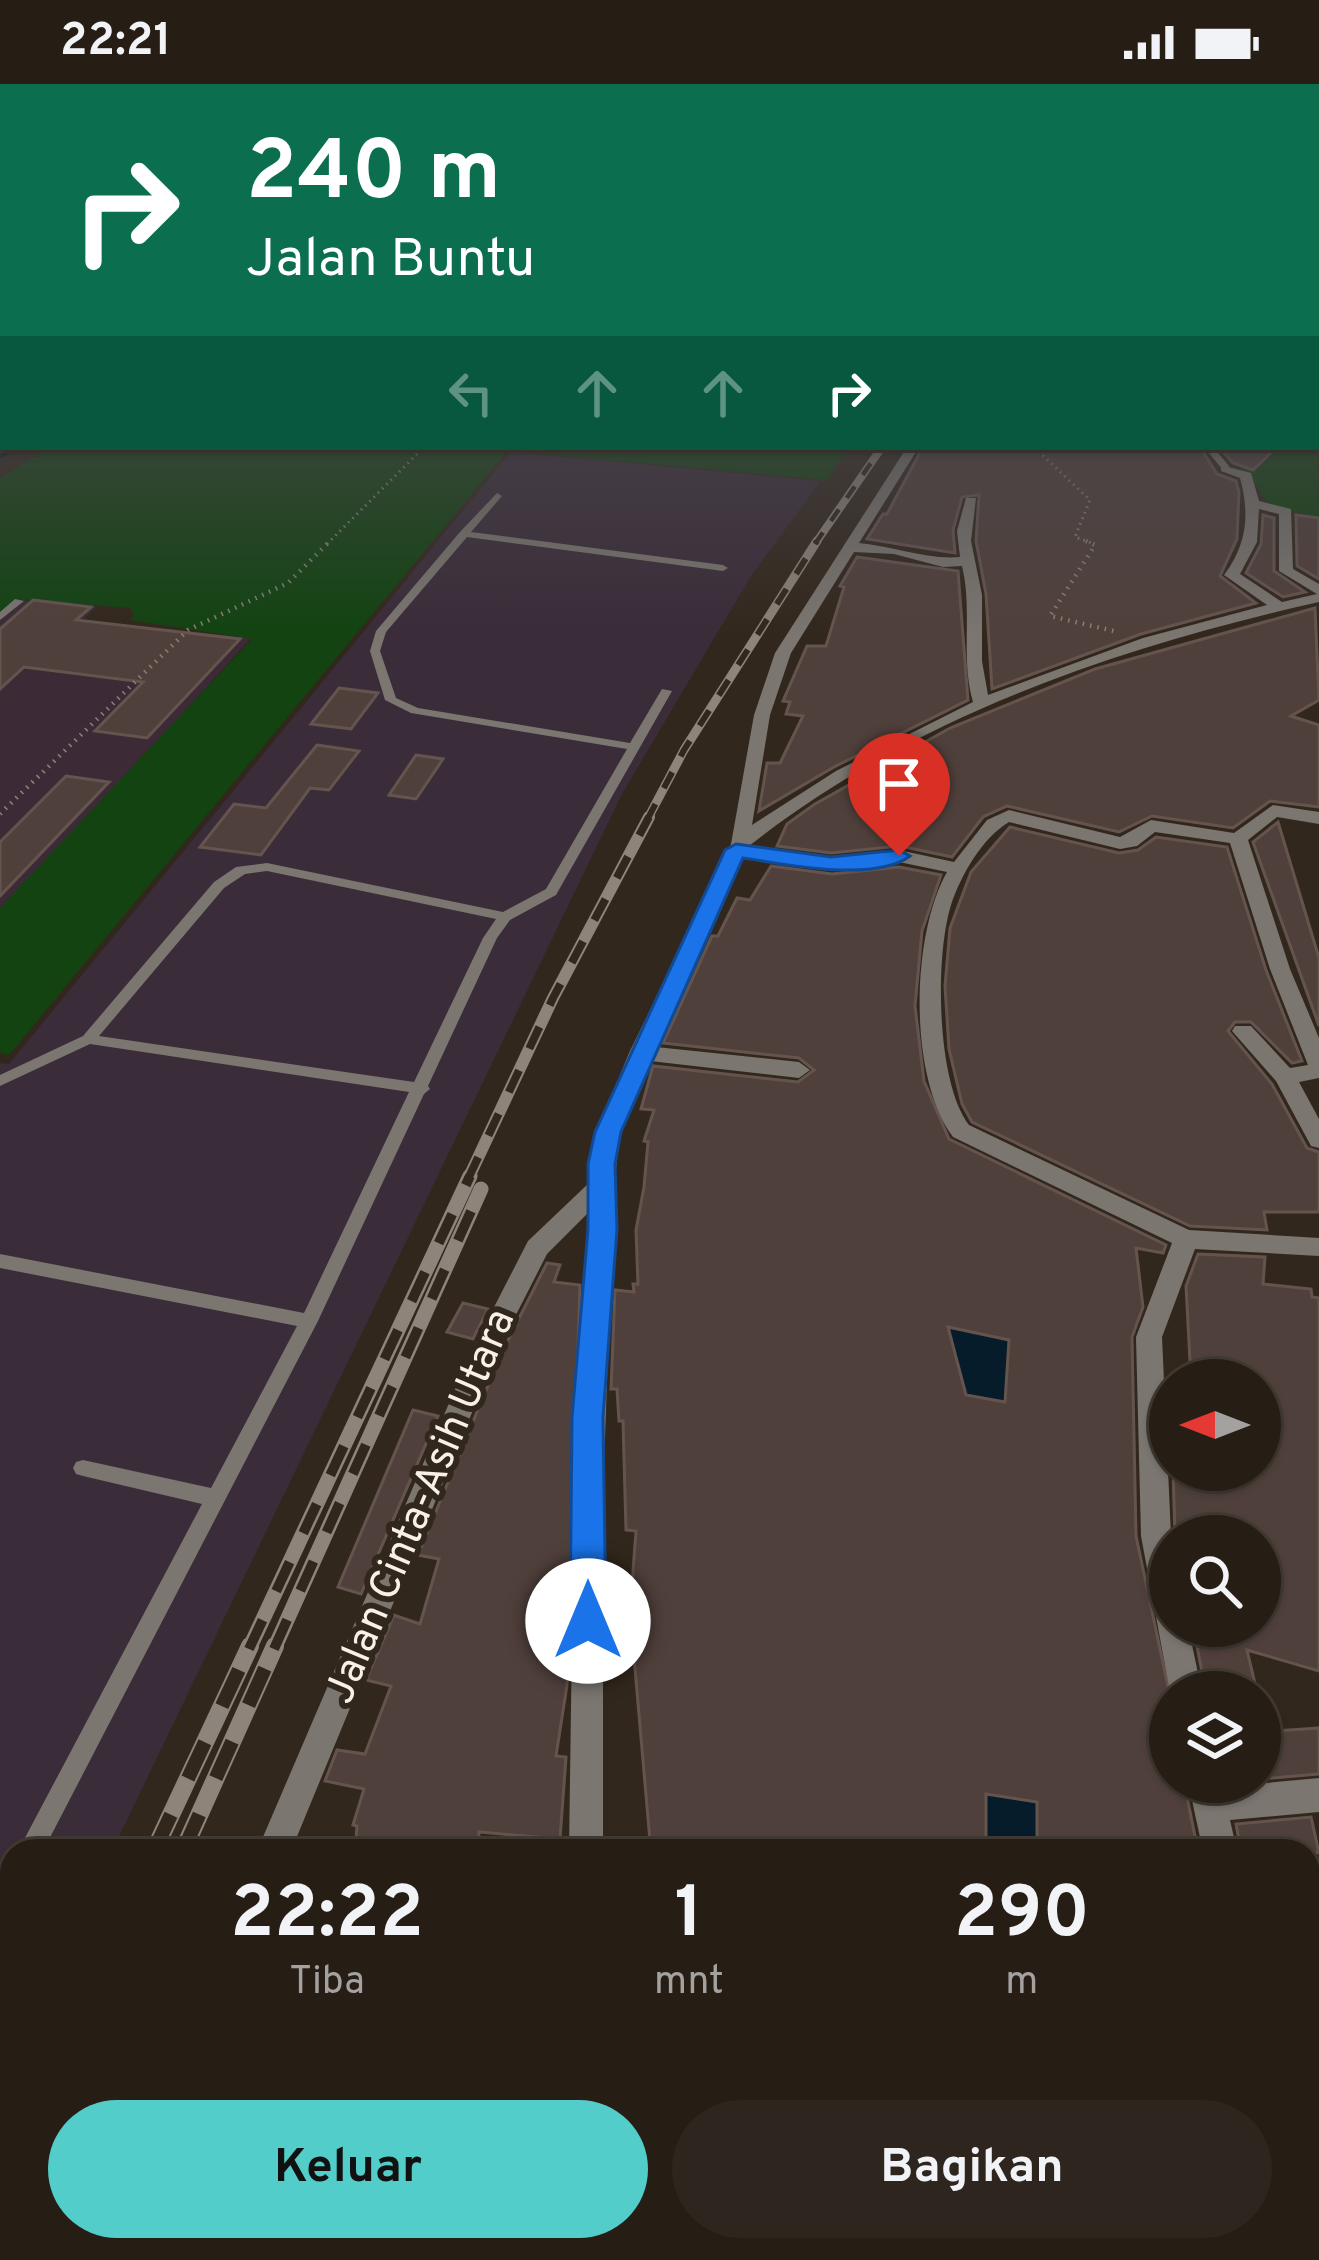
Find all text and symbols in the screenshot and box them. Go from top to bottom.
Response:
text: 22:21 [60,14,172,71]
text: 240 m [246,123,501,229]
icon: right [48,132,204,288]
text: Jalan Buntu [246,227,536,296]
icon: left [438,360,504,426]
icon: ahead [564,360,630,426]
icon: ahead [690,360,756,426]
icon: right [816,360,882,426]
pin [848,733,950,856]
icon: arrive [866,751,932,817]
street label: Jalan Cinta-Asih Utara [315,1302,529,1712]
north arrow [1149,1359,1281,1491]
map controls [1149,1359,1281,1803]
button: search [1149,1515,1281,1647]
position arrow [525,1558,651,1684]
button: layers [1149,1671,1281,1803]
text: 22:22 [230,1871,424,1963]
text: 1 [674,1871,703,1963]
text: 290 [954,1871,1090,1963]
text: Tiba [289,1959,365,2008]
text: mnt [654,1959,724,2008]
text: m [1005,1959,1038,2008]
button: Keluar [48,2100,648,2238]
button: Bagikan [672,2100,1272,2238]

